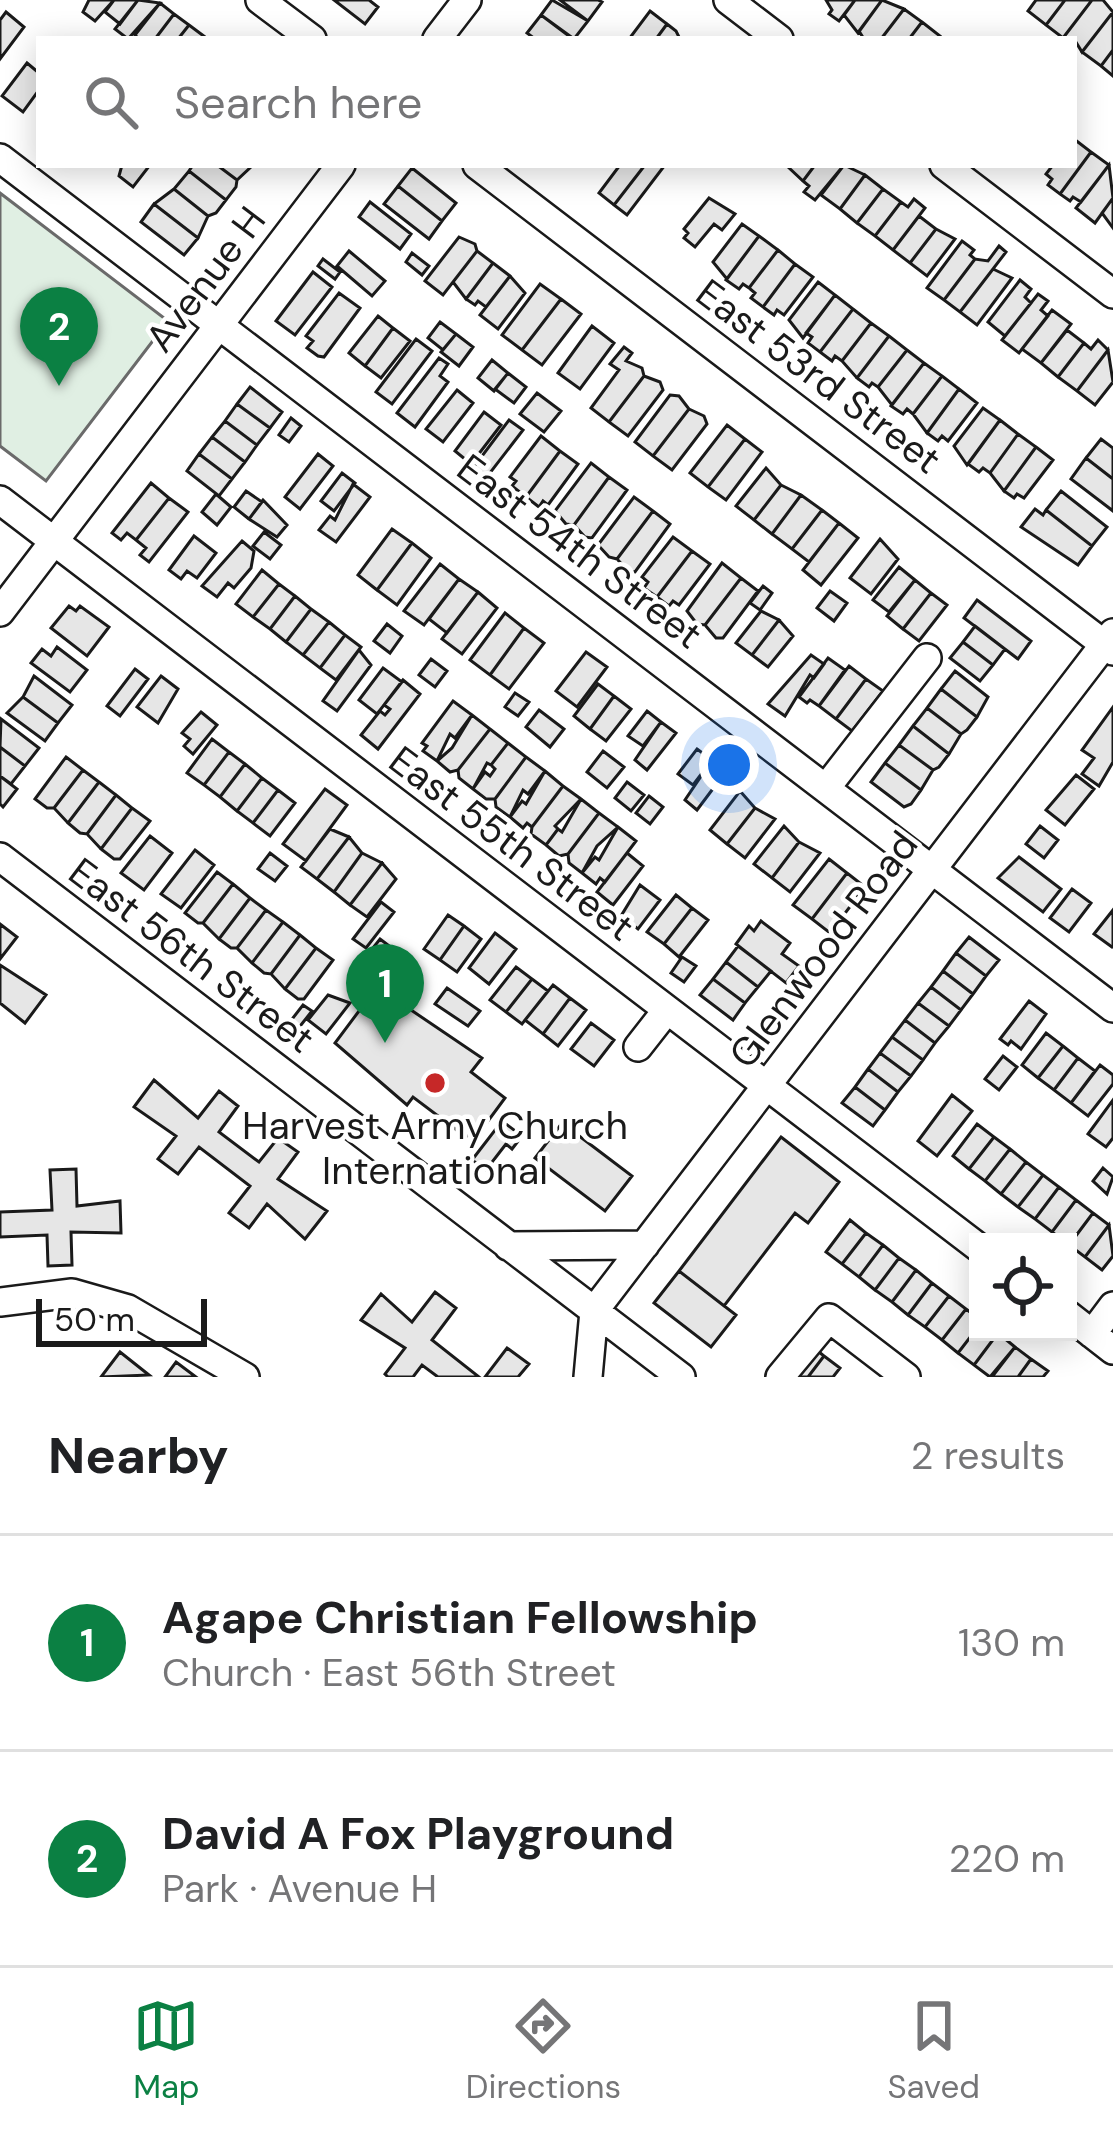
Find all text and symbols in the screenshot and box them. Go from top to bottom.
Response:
search box [36,36,1077,168]
icon: search [78,69,144,135]
text: Search here [174,73,422,132]
street label: Avenue H [134,196,277,362]
street label: East 53rd Street [686,268,951,485]
pin: 2 [20,287,98,386]
street label: East 54th Street [447,443,712,660]
street label: East 55th Street [379,735,644,952]
your location [699,735,759,795]
street label: Glenwood Road [718,821,929,1078]
street label: East 56th Street [59,846,325,1064]
pin: 1 [346,944,424,1043]
marker: Harvest Army Church International [422,1070,448,1096]
place label: Harvest Army Church International [242,1100,628,1196]
map controls [969,1233,1077,1341]
button: locate [969,1233,1077,1341]
scale bar [36,1293,207,1346]
text: 50 m [54,1298,135,1341]
text: Nearby [48,1422,229,1489]
text: 2 results [911,1430,1065,1481]
text: Agape Christian Fellowship [162,1588,758,1647]
text: 1 [80,1617,94,1668]
text: 130 m [958,1617,1065,1668]
text: Church · East 56th Street [162,1647,616,1698]
text: David A Fox Playground [162,1804,674,1863]
text: 2 [76,1833,98,1884]
text: 220 m [949,1833,1065,1884]
text: Park · Avenue H [162,1863,437,1914]
tab: Map [133,1993,200,2108]
tab: Directions [466,1993,621,2108]
tab: Saved [887,1993,980,2108]

